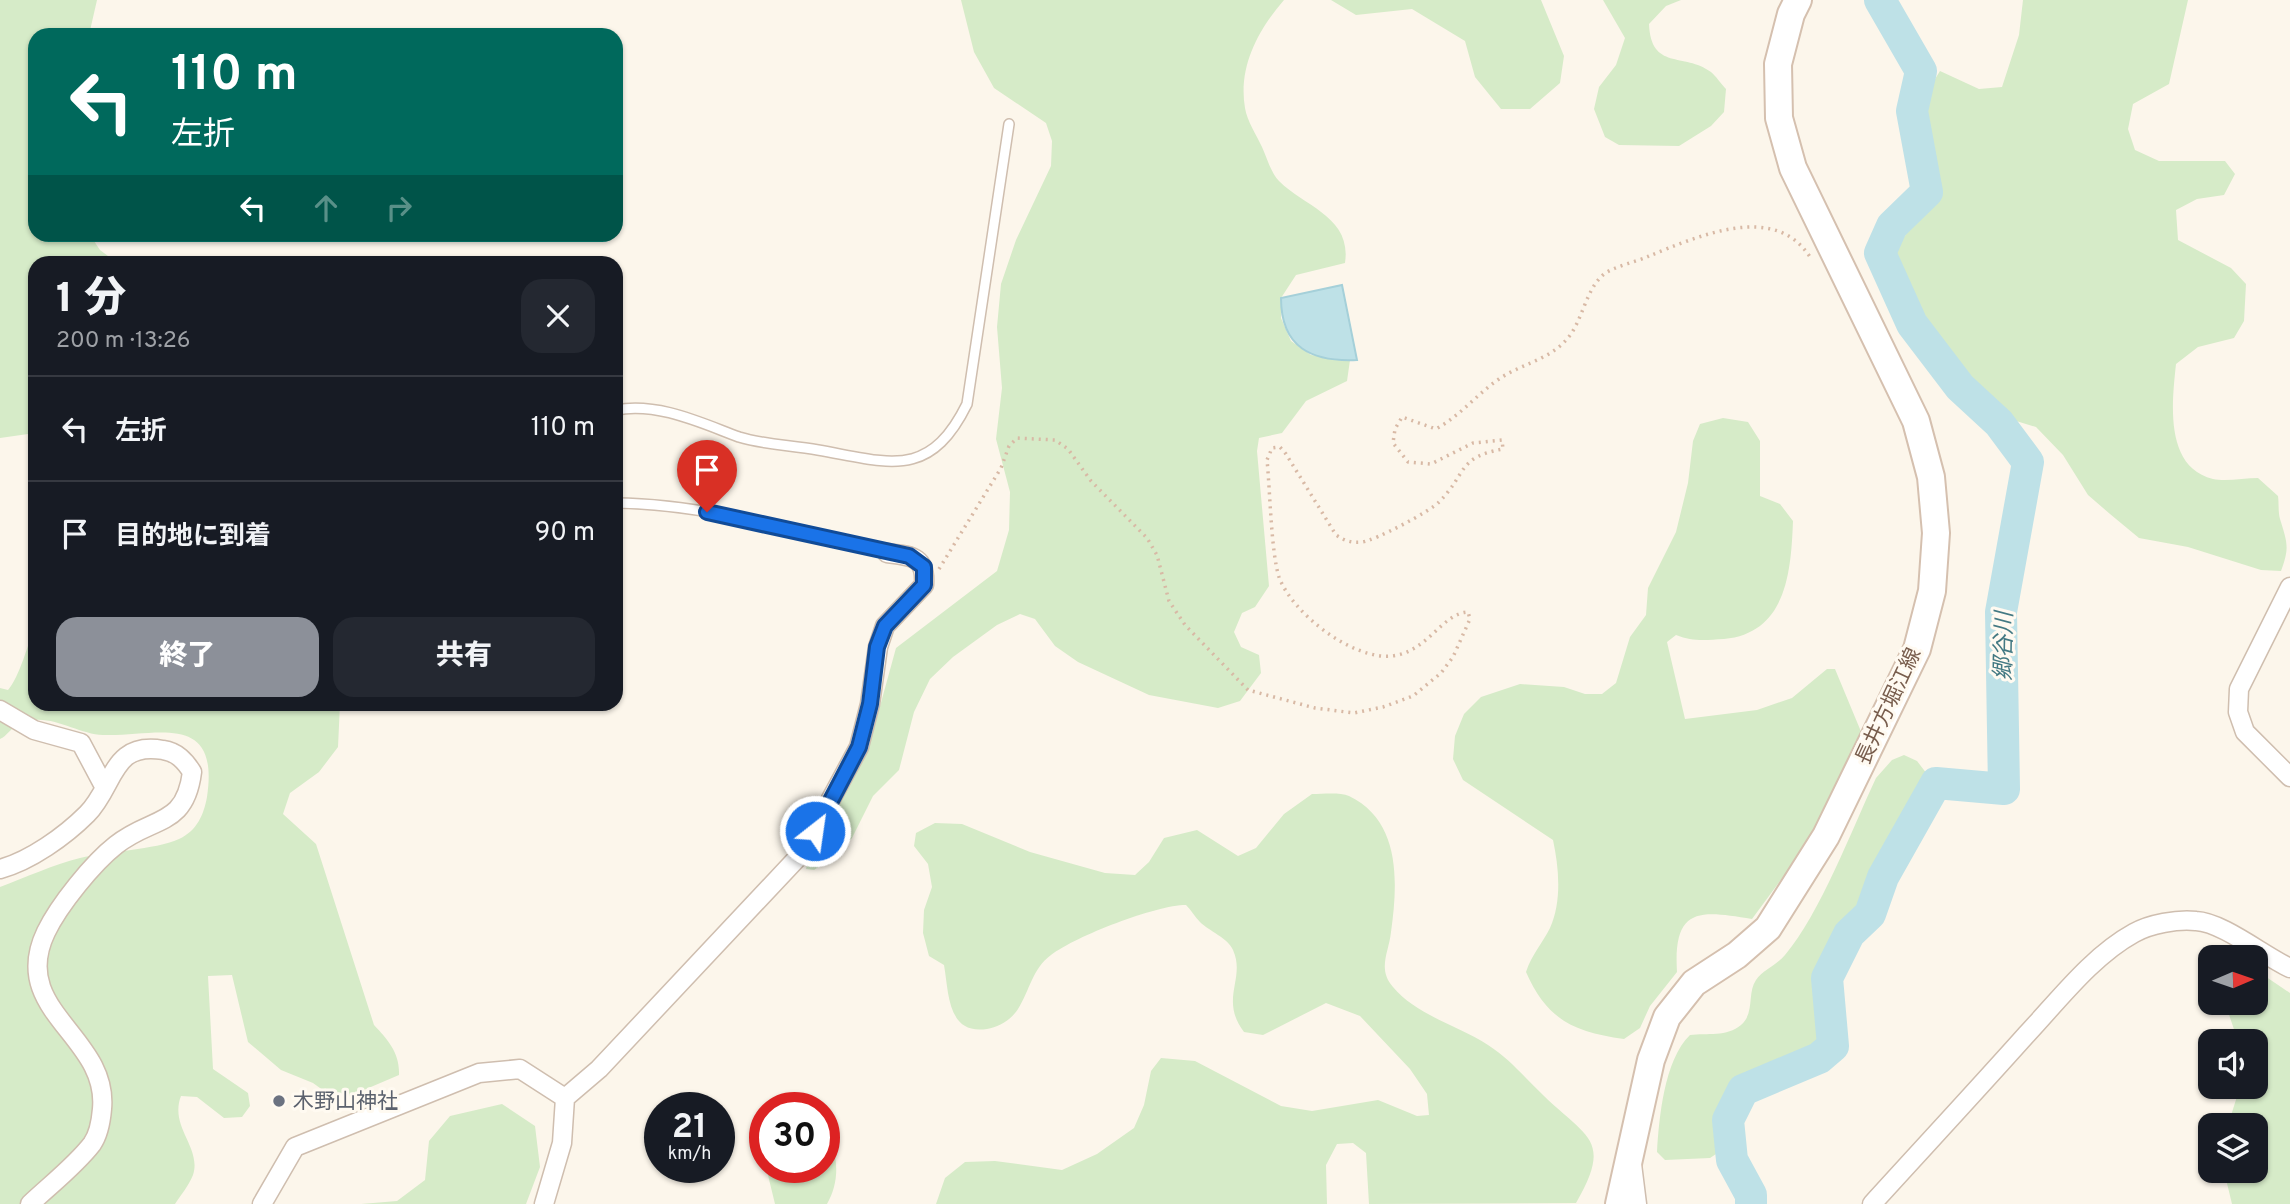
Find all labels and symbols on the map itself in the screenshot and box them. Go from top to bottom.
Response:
pin [677,440,737,512]
water label: 郷谷川 [1990,608,2021,681]
street label: 長井方堀江線 [1850,644,1928,769]
position arrow [778,794,852,868]
north arrow [2198,945,2268,1015]
place label: 木野山神社 [293,1089,398,1116]
speed limit sign: 30 [749,1092,840,1183]
marker: 木野山神社 [271,1093,287,1109]

